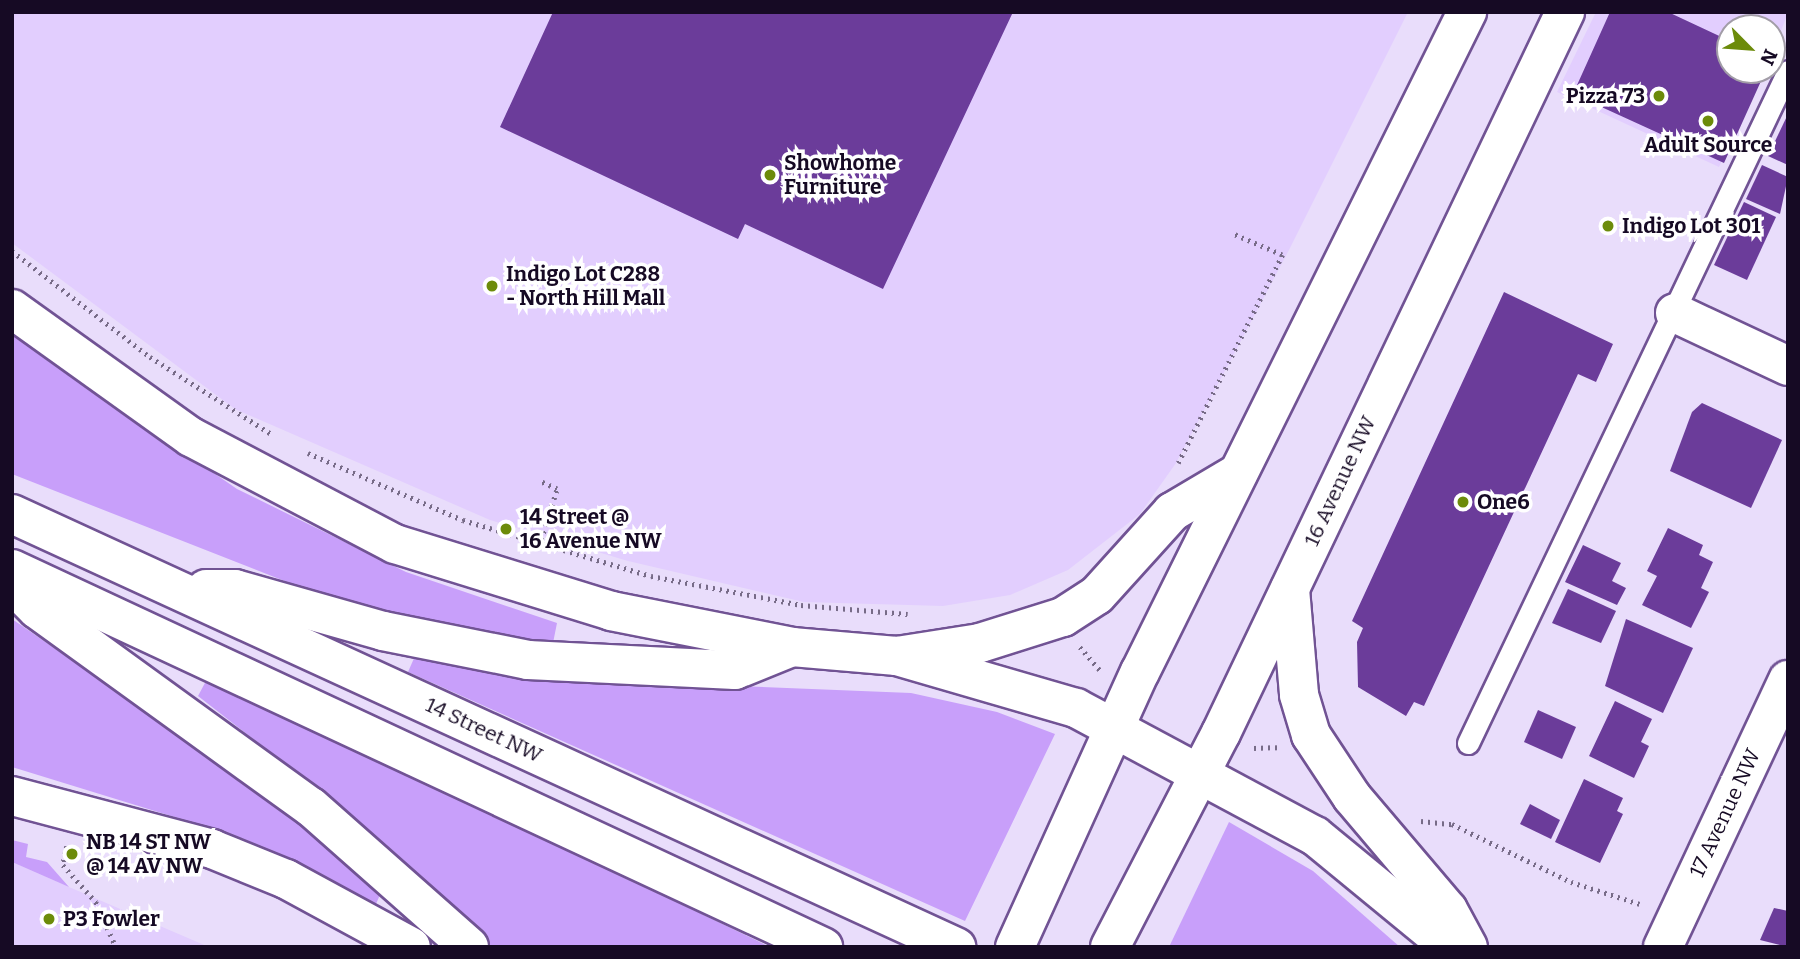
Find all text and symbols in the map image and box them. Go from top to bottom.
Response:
north arrow [1716,14,1786,84]
text: N [1755,46,1782,69]
place label: Pizza 73 [1566,83,1645,109]
marker: Pizza 73 [1651,88,1667,104]
marker: Adult Source [1700,113,1716,129]
place label: Adult Source [1644,132,1772,158]
place label: Showhome Furniture [784,150,896,200]
marker: Showhome Furniture [762,167,778,183]
place label: Indigo Lot 301 [1622,213,1760,239]
marker: Indigo Lot 301 [1600,218,1616,234]
place label: Indigo Lot C288 - North Hill Mall [506,261,665,311]
marker: Indigo Lot C288 - North Hill Mall [484,278,500,294]
street label: 16 Avenue NW [1299,412,1381,550]
place label: One6 [1477,489,1530,515]
marker: One6 [1455,494,1471,510]
place label: 14 Street @ 16 Avenue NW [520,504,662,554]
marker: 14 Street @ 16 Avenue NW [498,521,514,537]
street label: 14 Street NW [422,692,546,768]
street label: 17 Avenue NW [1684,745,1766,881]
place label: NB 14 ST NW @ 14 AV NW [86,829,211,879]
marker: NB 14 ST NW @ 14 AV NW [64,846,80,862]
place label: P3 Fowler [63,906,160,932]
marker: P3 Fowler [41,911,57,927]

